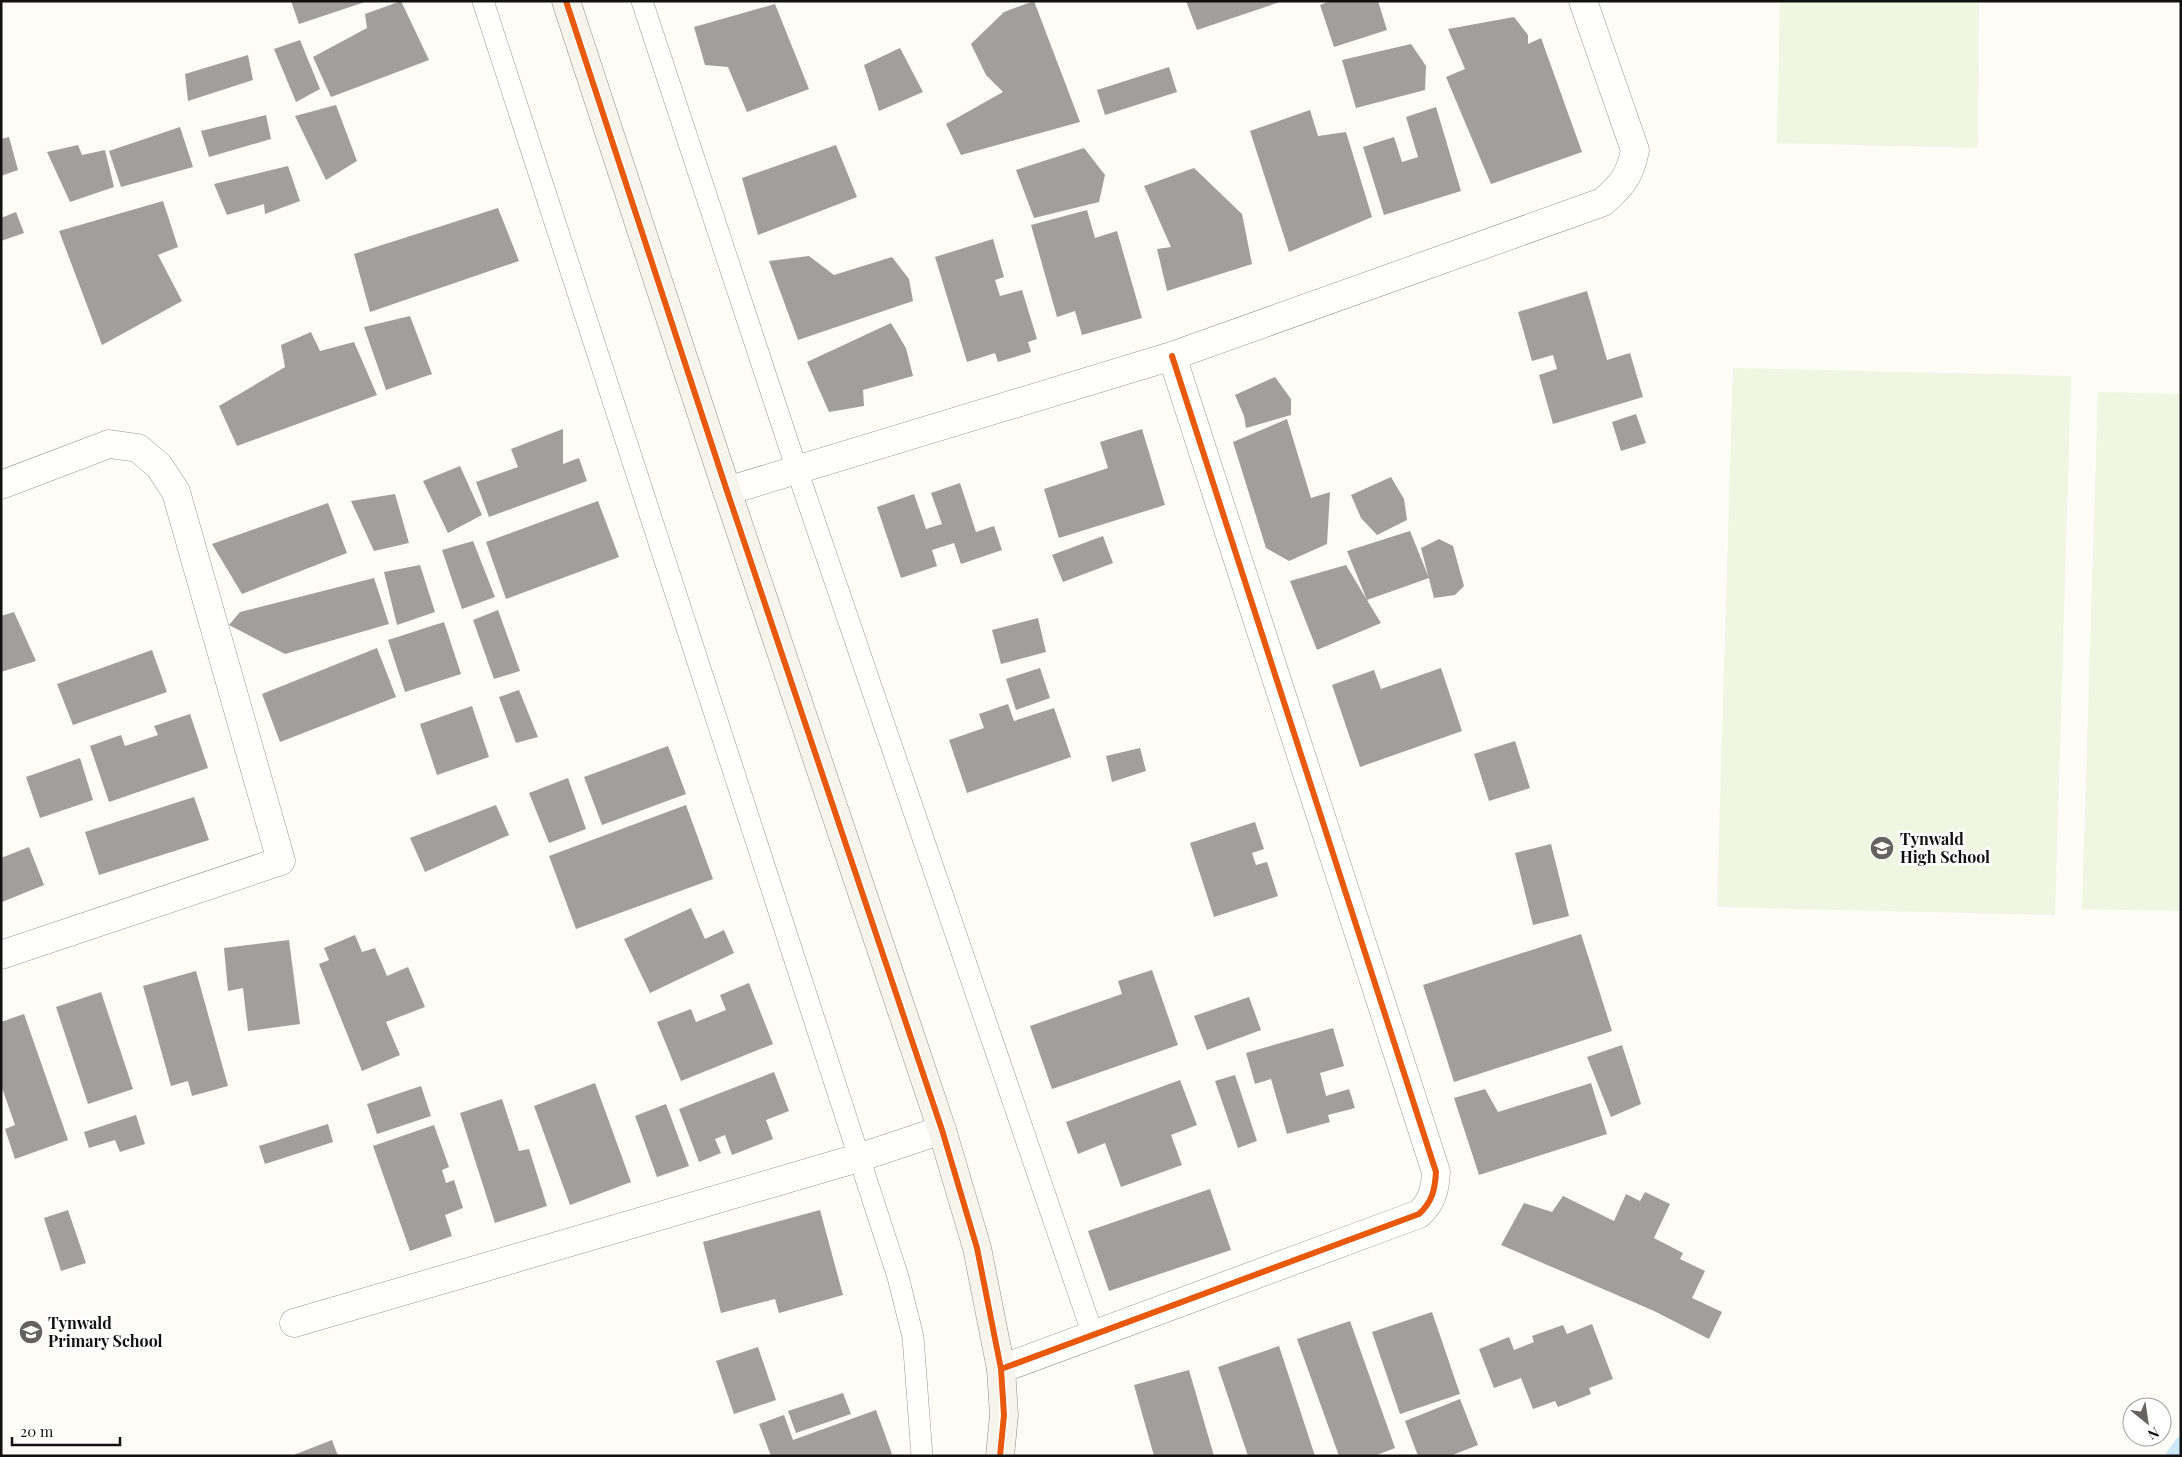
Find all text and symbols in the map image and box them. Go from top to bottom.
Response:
place label: Tynwald High School [1900,828,1990,867]
school or university icon: Tynwald High School [1869,835,1895,861]
place label: Tynwald Primary School [48,1312,163,1351]
school or university icon: Tynwald Primary School [18,1319,44,1345]
north arrow [2122,1397,2172,1447]
scale bar [12,1414,120,1446]
text: 20 m [20,1421,54,1441]
text: N [2145,1423,2163,1444]

